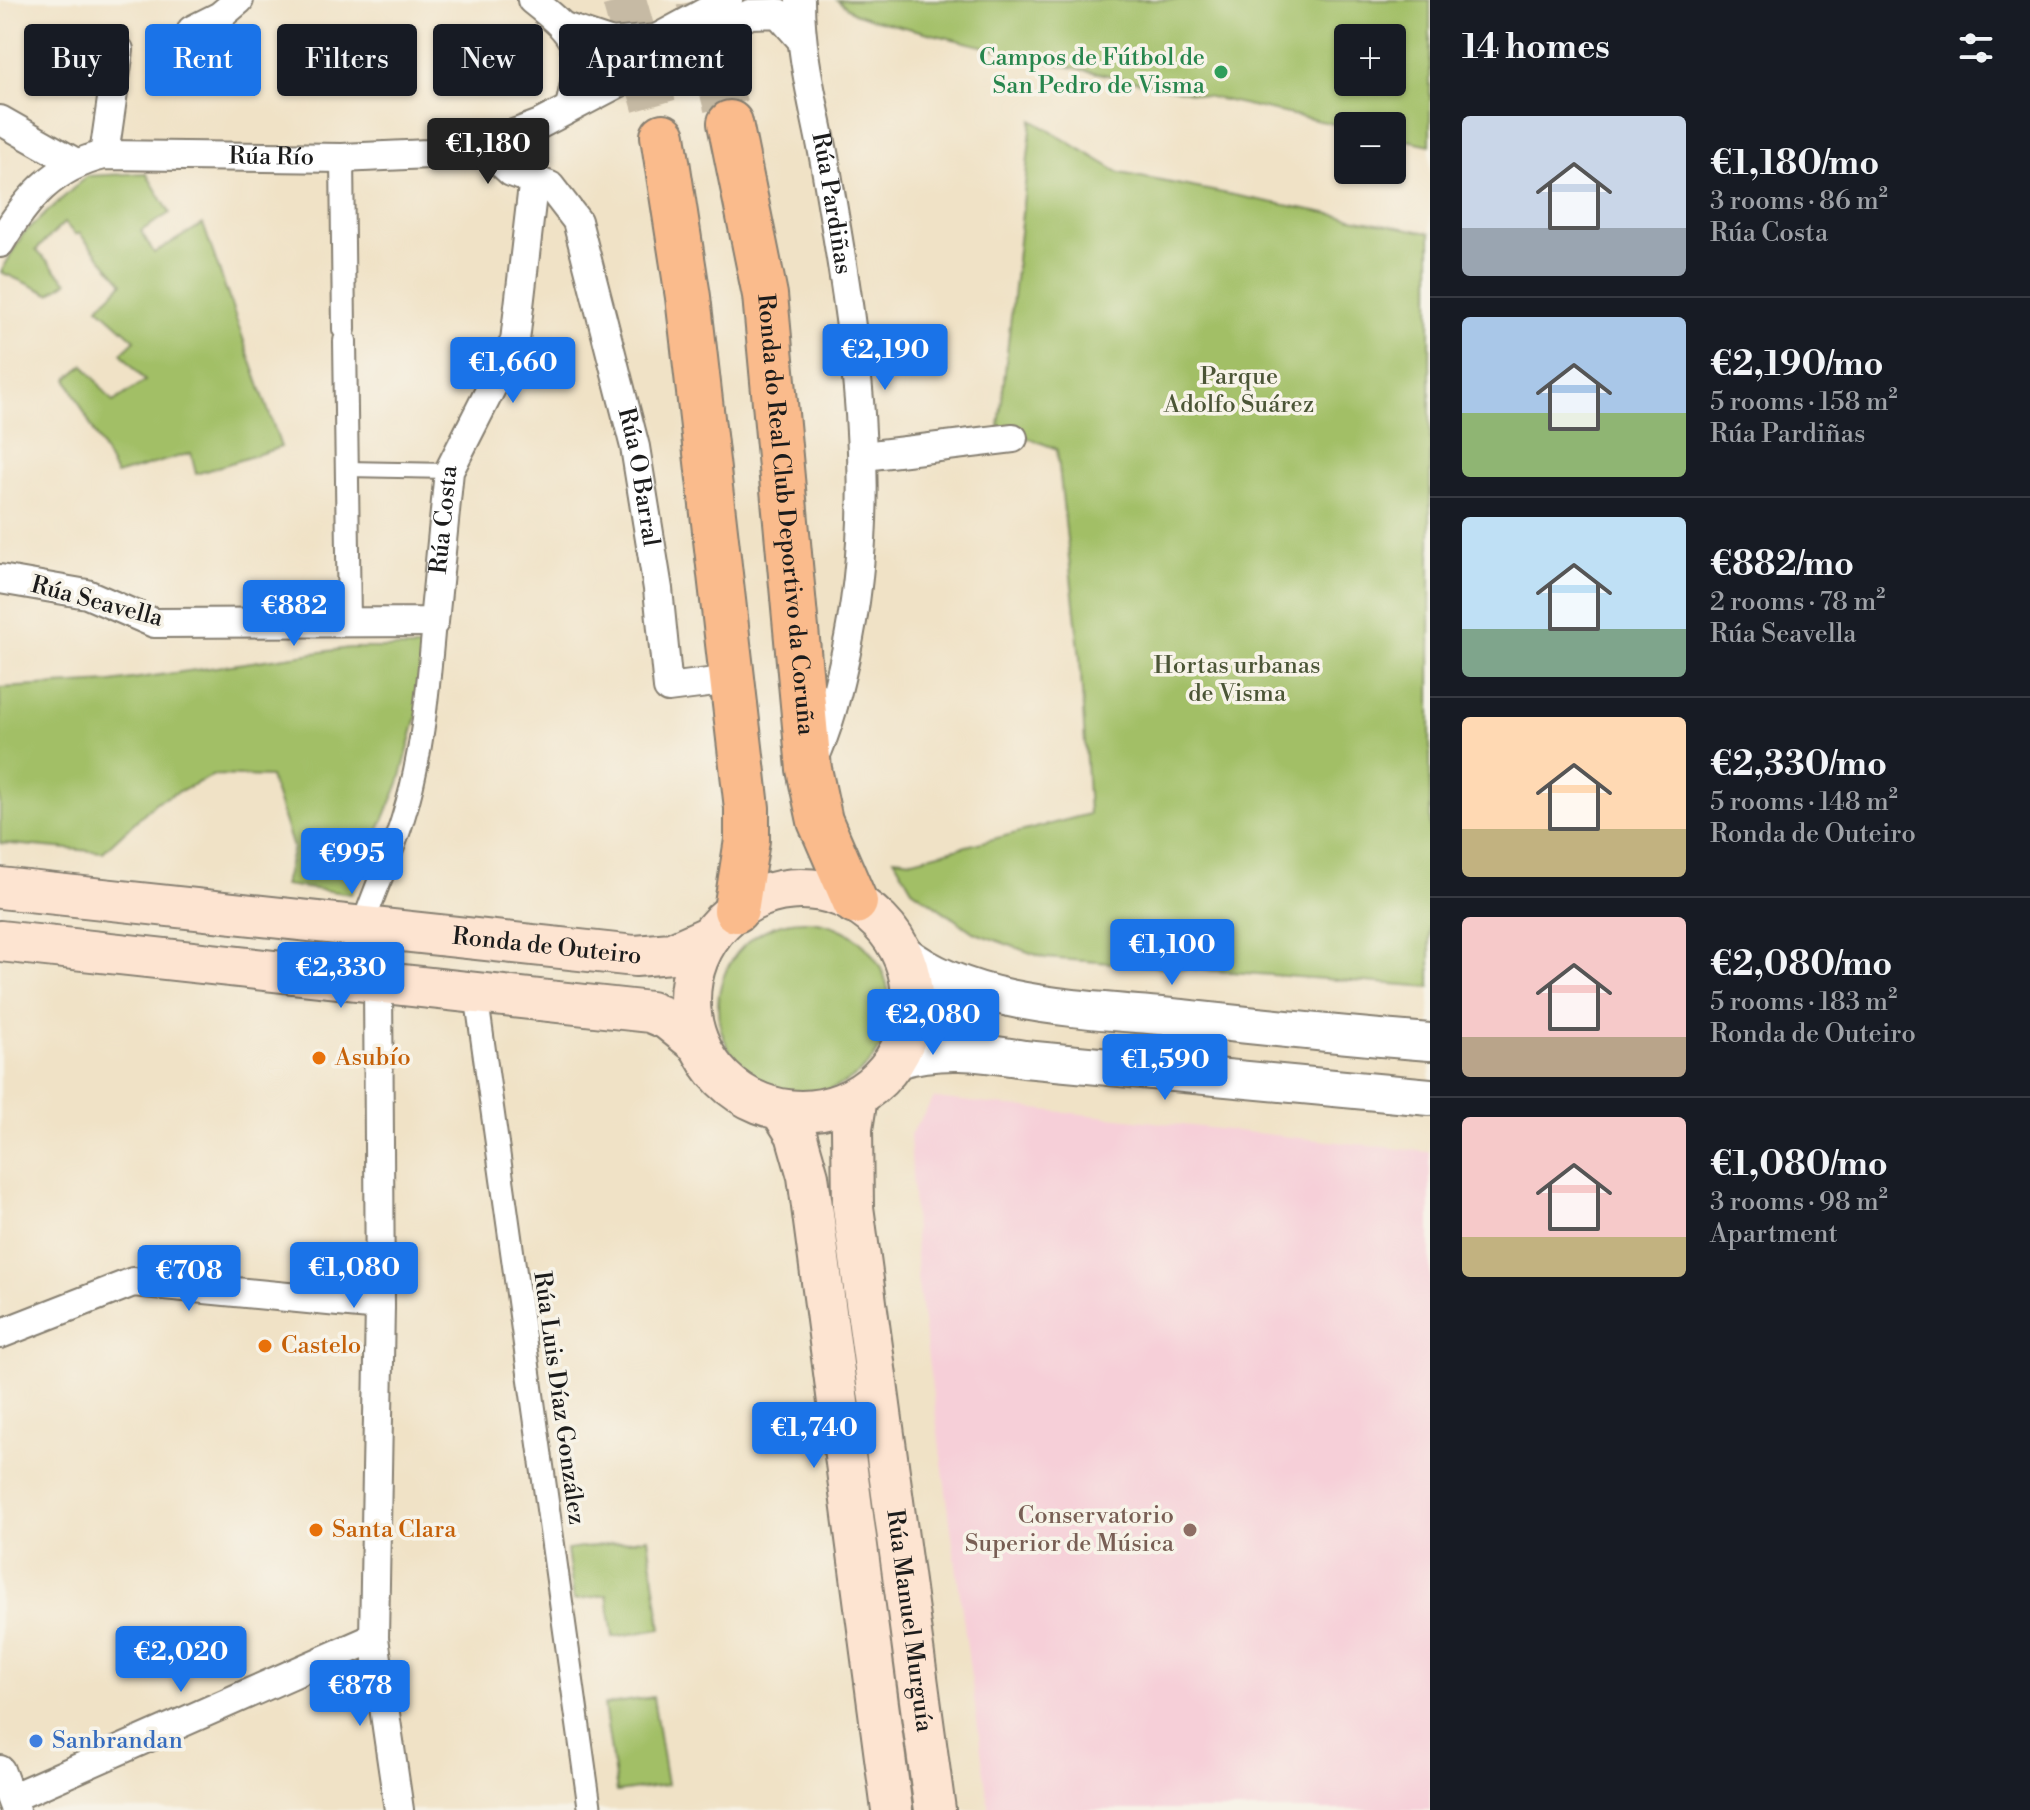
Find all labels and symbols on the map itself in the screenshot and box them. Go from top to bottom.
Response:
place label: Campos de Fútbol de San Pedro de Visma [979,43,1206,101]
marker: Campos de Fútbol de San Pedro de Visma [1212,63,1230,81]
pin: €1,180 [423,118,553,186]
street label: Rúa Pardiñas [804,130,858,276]
street label: Rúa Río [229,142,314,173]
street label: Ronda do Real Club Deportivo da Coruña [750,293,821,737]
pin: €2,190 [820,324,950,392]
pin: €1,660 [448,337,578,405]
park label: Parque Adolfo Suárez [1163,362,1314,420]
street label: Rúa O Barral [611,404,666,549]
street label: Rúa Costa [424,463,465,576]
street label: Rúa Seavella [28,570,167,634]
pin: €882 [247,580,341,648]
park label: Hortas urbanas de Visma [1154,651,1320,709]
pin: €995 [305,828,399,896]
pin: €1,100 [1107,919,1237,987]
street label: Ronda de Outeiro [451,922,643,972]
pin: €2,330 [276,942,406,1010]
pin: €2,080 [868,989,998,1057]
pin: €1,590 [1100,1034,1230,1102]
place label: Asubío [334,1043,411,1073]
marker: Asubío [310,1049,328,1067]
pin: €1,080 [289,1242,419,1310]
pin: €708 [142,1245,236,1313]
street label: Rúa Luis Díaz González [526,1269,592,1527]
place label: Castelo [281,1331,361,1361]
marker: Castelo [256,1337,274,1355]
pin: €1,740 [749,1402,879,1470]
place label: Conservatorio Superior de Música [965,1501,1175,1559]
street label: Rúa Manuel Murguía [879,1508,939,1735]
place label: Santa Clara [332,1515,457,1545]
marker: Santa Clara [307,1521,325,1539]
marker: Conservatorio Superior de Música [1181,1521,1199,1539]
pin: €2,020 [116,1626,246,1694]
pin: €878 [313,1660,407,1728]
place label: Sanbrandan [52,1726,183,1756]
marker: Sanbrandan [27,1732,45,1750]

